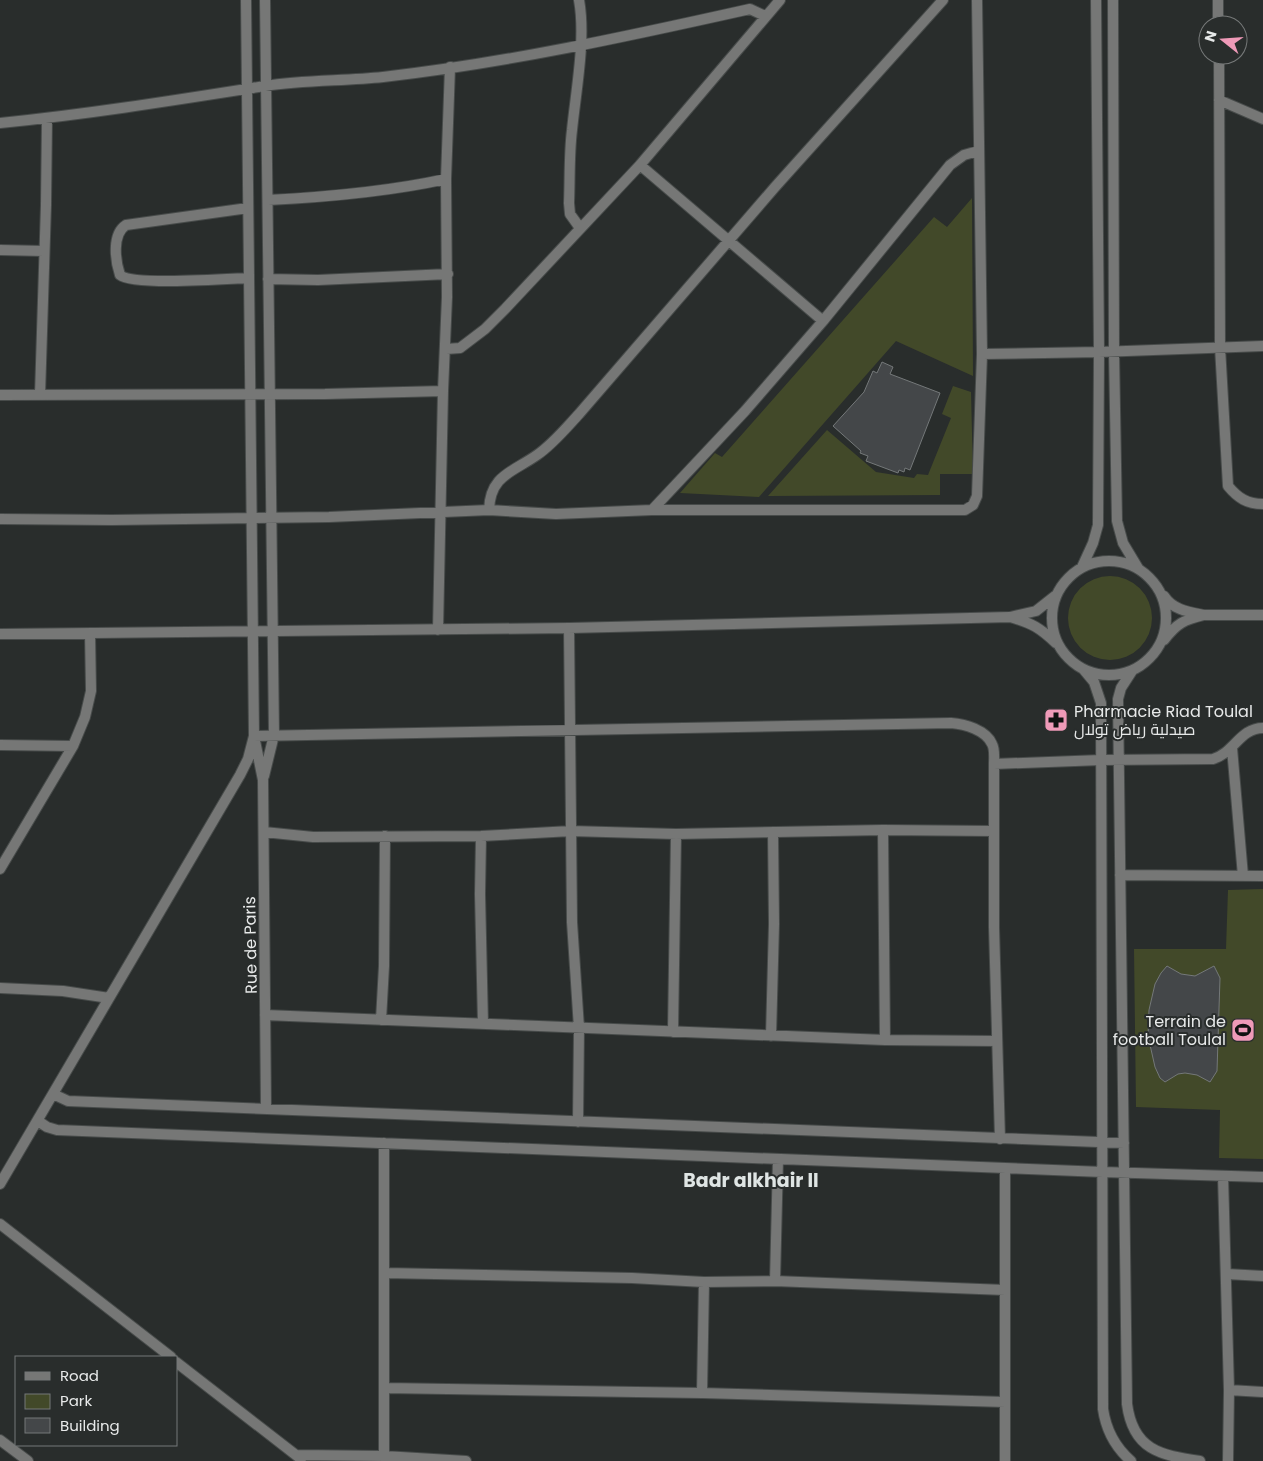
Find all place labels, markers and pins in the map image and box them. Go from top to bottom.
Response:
place label: Pharmacie Riad Toulal صيدلية رياض تولال [1074,700,1253,741]
pharmacy icon: Pharmacie Riad Toulal صيدلية رياض تولال [1043,707,1069,733]
place label: Terrain de football Toulal [1113,1010,1226,1051]
sports icon: Terrain de football Toulal [1230,1017,1256,1043]

